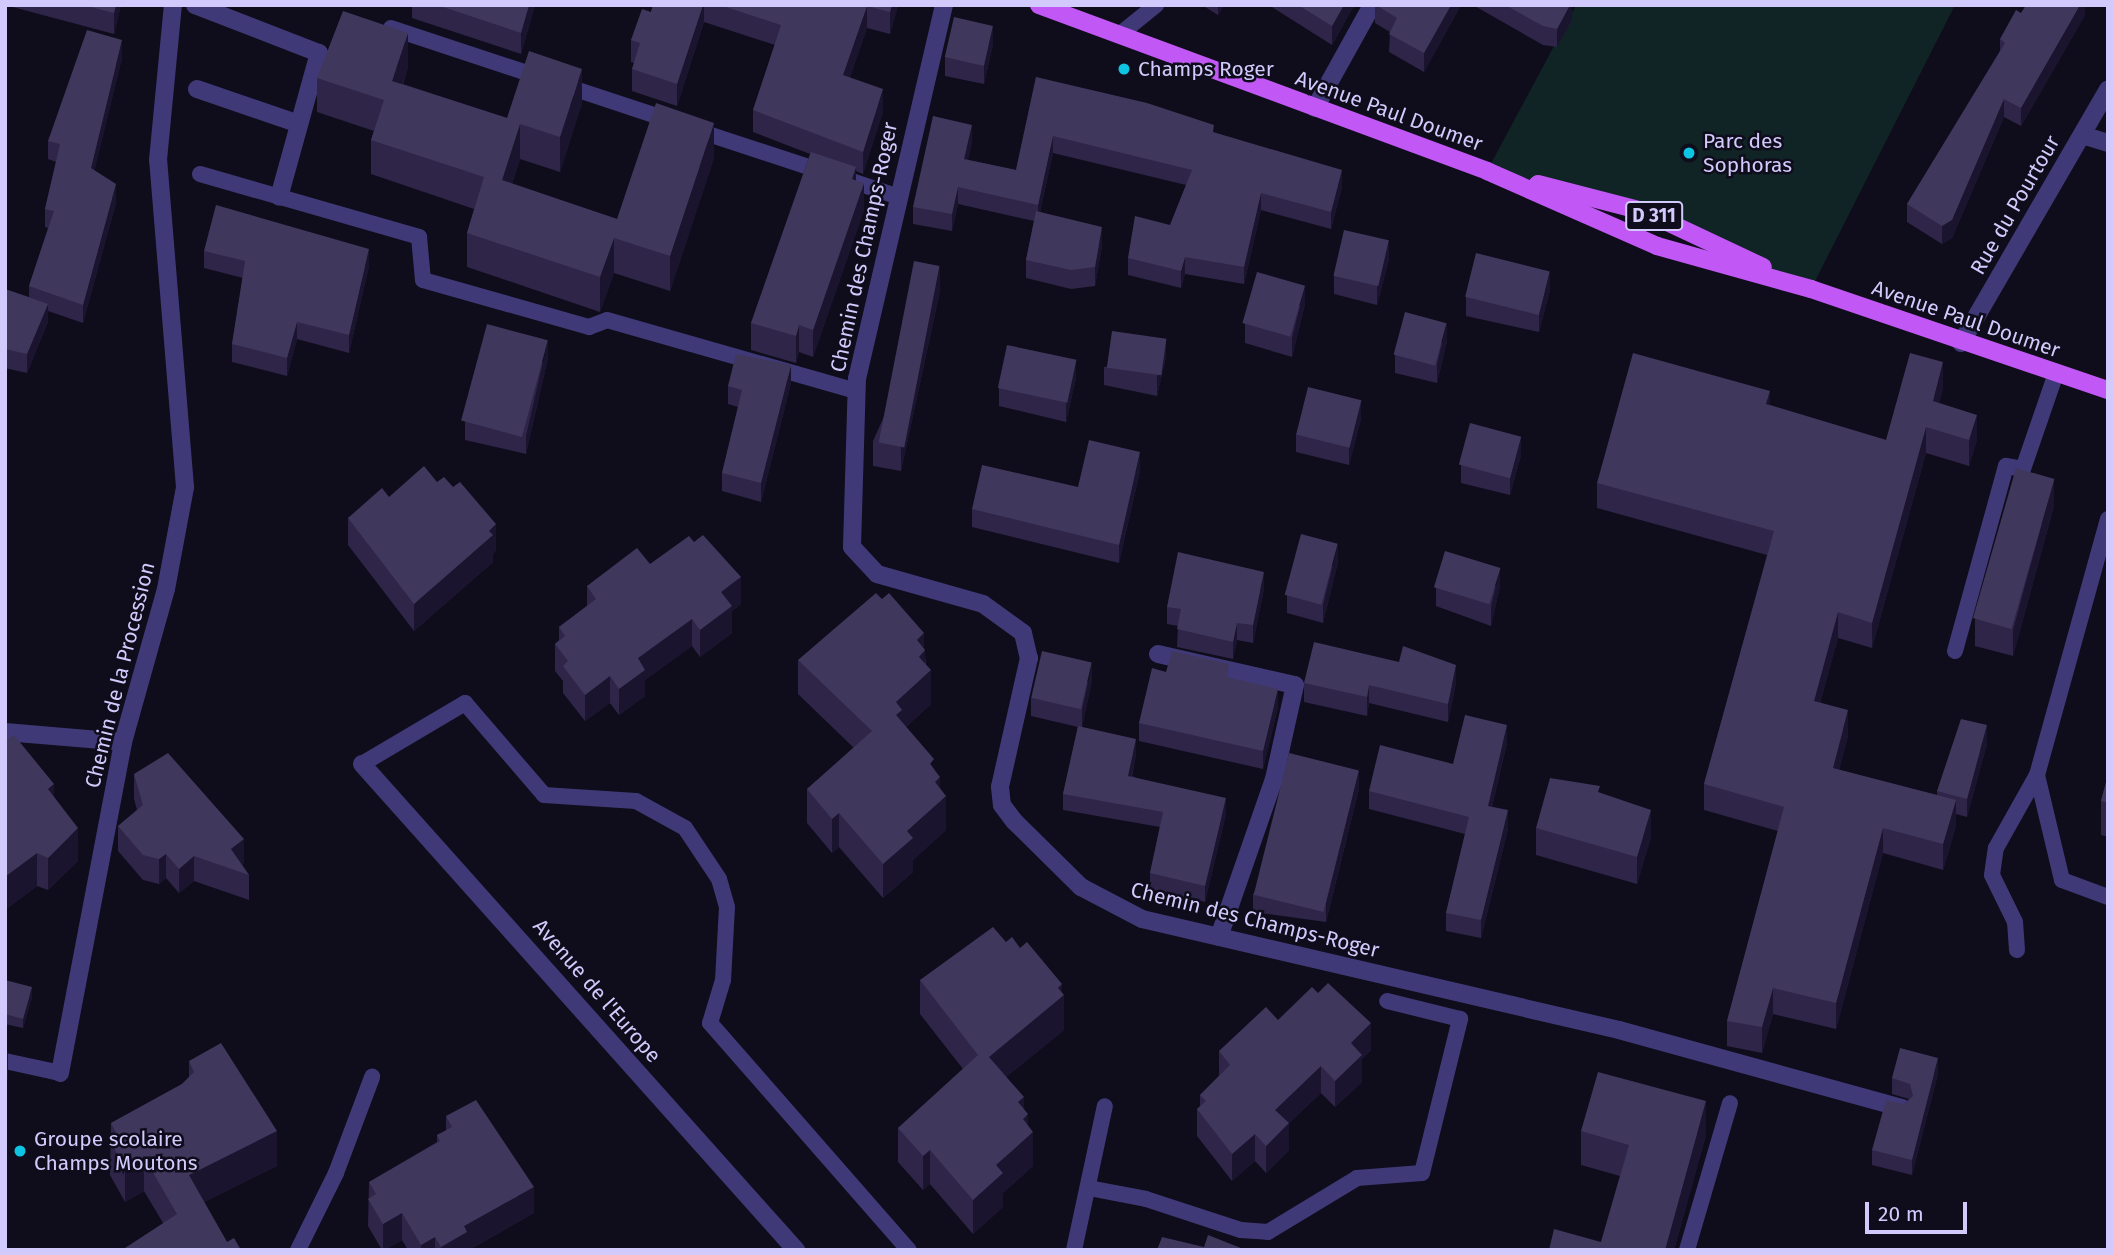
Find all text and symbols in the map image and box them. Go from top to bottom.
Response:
place label: Champs Roger [1138,56,1274,82]
marker: Champs Roger [1116,61,1132,77]
street label: Avenue Paul Doumer [1292,65,1486,157]
street label: Chemin des Champs-Roger [825,120,903,374]
place label: Parc des Sophoras [1703,128,1792,178]
street label: Rue du Pourtour [1965,131,2065,279]
marker: Parc des Sophoras [1681,145,1697,161]
road number: D 311 [1624,200,1684,232]
street label: Avenue Paul Doumer [1869,275,2063,363]
street label: Chemin de la Procession [80,559,160,791]
street label: Chemin des Champs-Roger [1128,877,1382,963]
street label: Avenue de l'Europe [528,914,666,1068]
place label: Groupe scolaire Champs Moutons [34,1126,198,1176]
marker: Groupe scolaire Champs Moutons [12,1143,28,1159]
scale bar [1868,1188,1969,1232]
text: 20 m [1878,1201,1924,1227]

